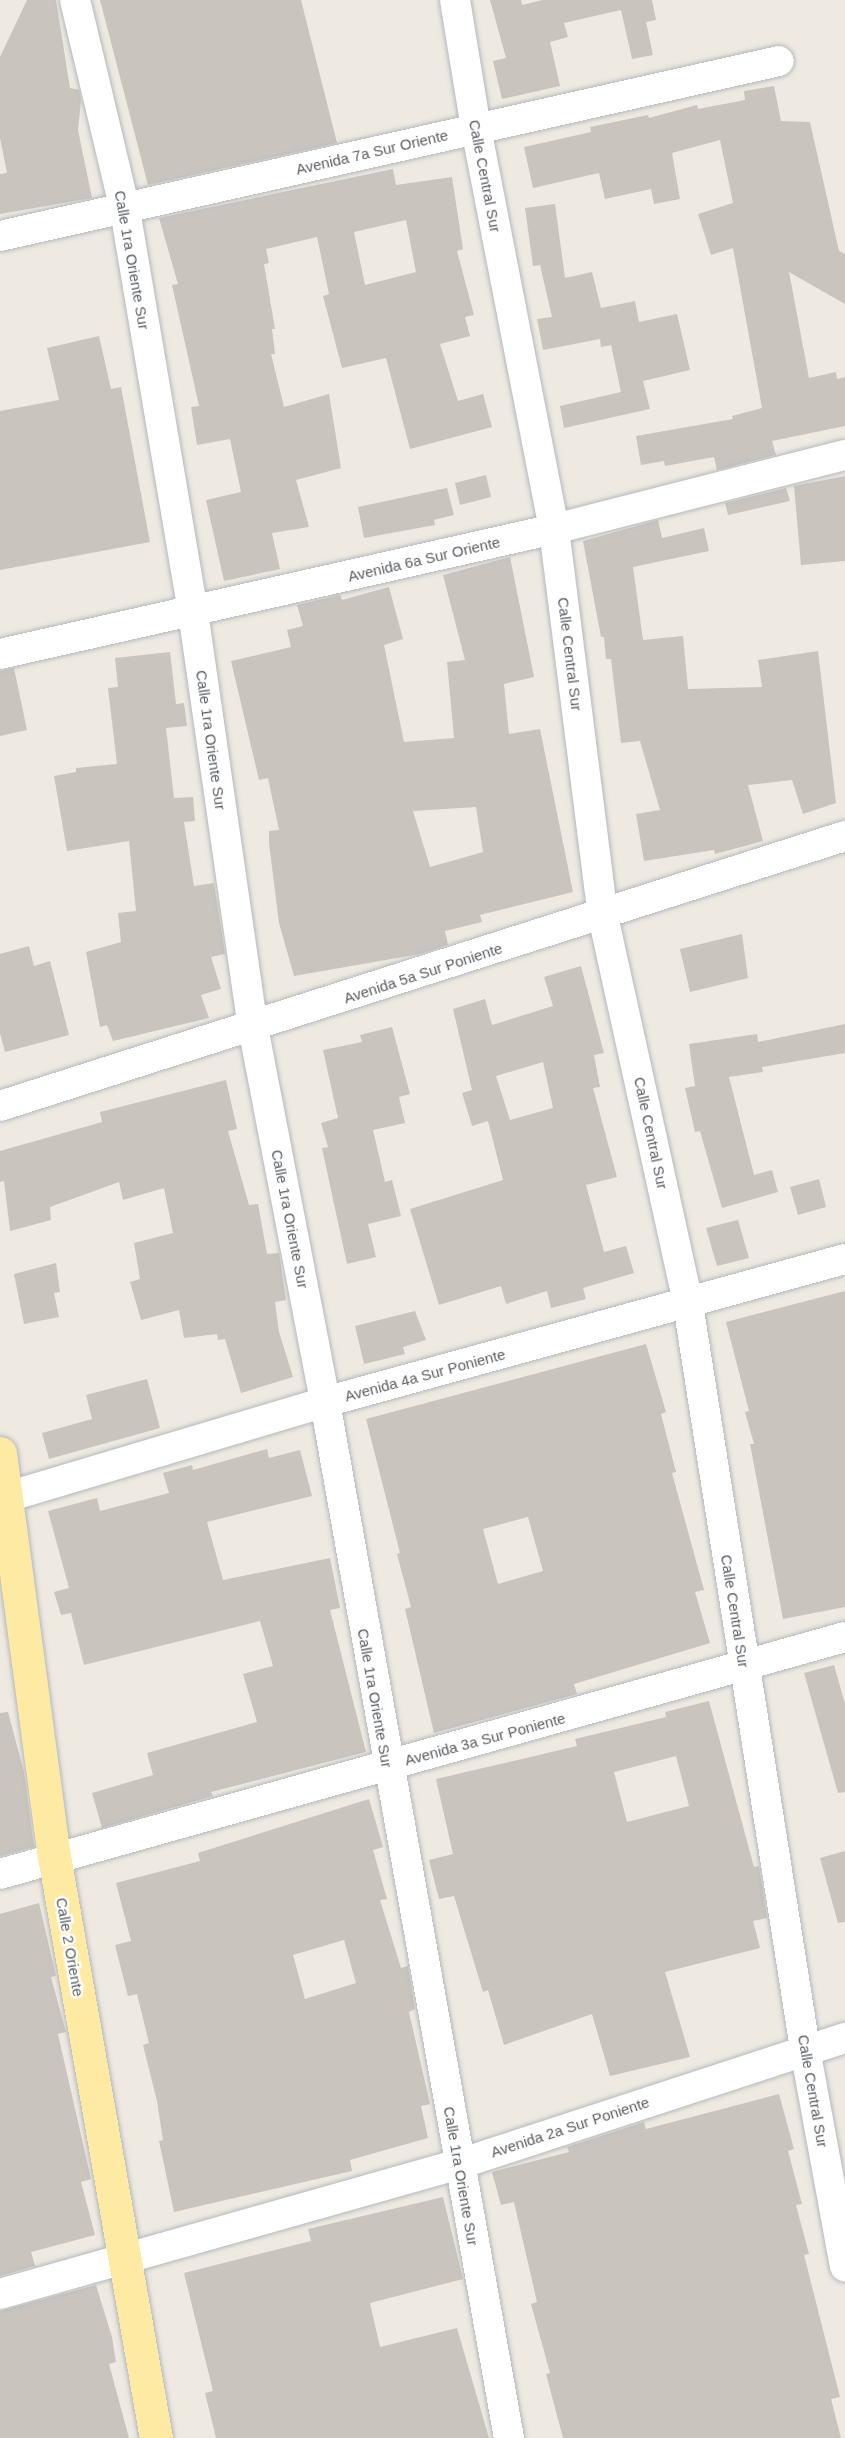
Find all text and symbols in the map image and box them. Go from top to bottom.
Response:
street label: Calle Central Sur [465,118,505,234]
street label: Avenida 7a Sur Oriente [294,126,450,178]
street label: Calle 1ra Oriente Sur [111,189,153,331]
street label: Avenida 6a Sur Oriente [346,533,502,585]
street label: Calle Central Sur [554,596,586,712]
street label: Calle 1ra Oriente Sur [192,669,230,811]
street label: Avenida 5a Sur Poniente [341,939,505,1007]
street label: Calle Central Sur [630,1075,672,1191]
street label: Calle 1ra Oriente Sur [268,1148,312,1290]
street label: Avenida 4a Sur Poniente [343,1345,507,1405]
street label: Calle Central Sur [717,1553,753,1669]
street label: Calle 1ra Oriente Sur [354,1627,396,1769]
street label: Avenida 3a Sur Poniente [403,1709,567,1769]
street label: Calle 2 Oriente [52,1896,88,1998]
street label: Calle Central Sur [794,2033,832,2149]
street label: Avenida 2a Sur Poniente [488,2093,652,2161]
street label: Calle 1ra Oriente Sur [440,2105,482,2247]

